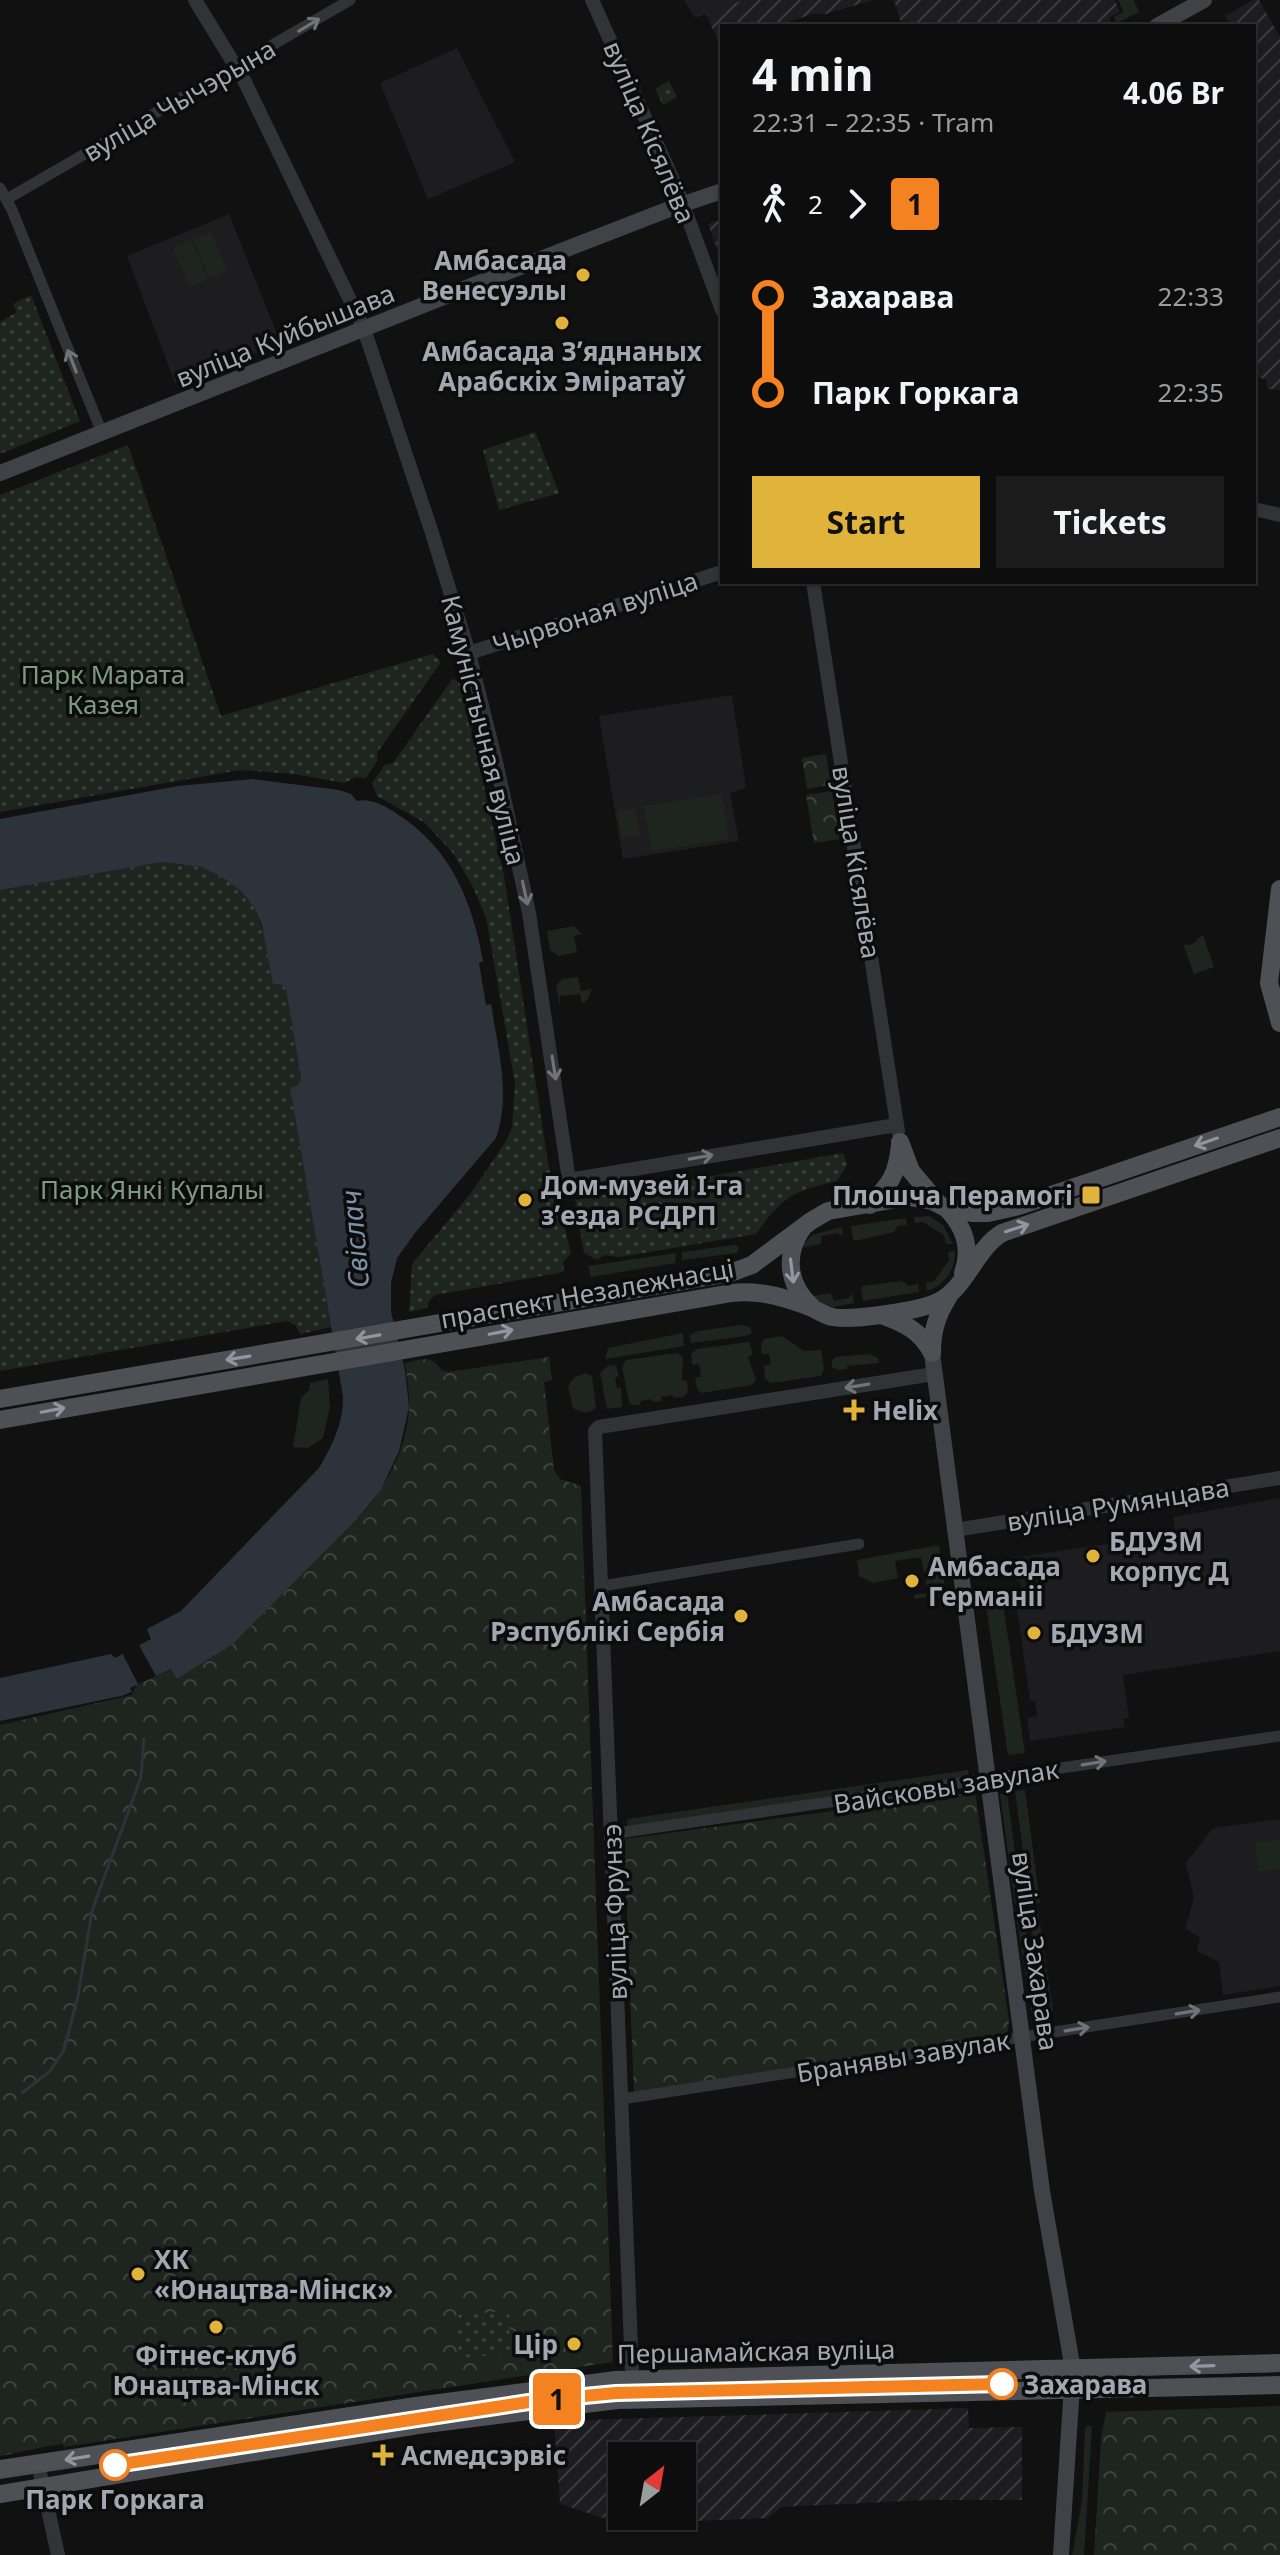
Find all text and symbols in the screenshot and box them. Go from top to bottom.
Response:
one-way arrow [297,16,320,32]
street label: вуліца Чычэрына [76,30,282,170]
street label: вуліца Кісялёва [595,35,705,229]
text: 4 min [752,44,873,104]
text: 4.06 Br [1123,72,1224,113]
text: 22:31 – 22:35 · Tram [752,104,994,140]
icon: walk [752,182,796,226]
icon: forward [835,182,879,226]
text: 1 [907,185,923,223]
text: 2 [808,186,823,222]
place label: Амбасада Венесуэлы [422,242,567,308]
marker: Амбасада Венесуэлы [574,266,592,284]
street label: вуліца Куйбышава [170,275,400,395]
text: Захарава [812,276,954,317]
text: 22:33 [1158,278,1224,314]
marker: Амбасада Зʼяднаных Арабскіх Эміратаў [553,314,571,332]
place label: Амбасада Зʼяднаных Арабскіх Эміратаў [422,333,702,399]
one-way arrow [64,349,78,374]
text: Парк Горкага [812,372,1019,413]
text: 22:35 [1158,374,1224,410]
button: Start [752,476,980,568]
button: Tickets [996,476,1224,568]
street label: Чырвоная вуліца [488,562,702,662]
street label: Камуністычная вуліца [433,591,535,869]
park label: Парк Марата Казея [21,656,185,722]
street label: вуліца Кісялёва [824,763,890,961]
one-way arrow [518,879,533,905]
one-way arrow [547,1054,562,1080]
one-way arrow [1194,1135,1219,1150]
one-way arrow [688,1149,713,1164]
place label: Дом-музей I-га зʼезда РСДРП [541,1167,743,1233]
park label: Парк Янкі Купалы [40,1171,264,1207]
place label: Плошча Перамогі [832,1177,1073,1213]
marker: Плошча Перамогі [1080,1184,1102,1206]
water label: Свіслач [331,1188,377,1290]
marker: Дом-музей I-га зʼезда РСДРП [516,1191,534,1209]
one-way arrow [1004,1220,1029,1235]
street label: праспект Незалежнасці [438,1249,736,1337]
one-way arrow [785,1257,800,1283]
one-way arrow [488,1323,513,1338]
one-way arrow [356,1330,381,1345]
one-way arrow [226,1352,251,1367]
one-way arrow [845,1379,870,1394]
place label: Helix [872,1392,938,1428]
marker: Helix [843,1399,865,1421]
one-way arrow [40,1402,65,1417]
street label: вуліца Румянцава [1004,1469,1232,1539]
place label: БДУЗМ корпус Д [1109,1523,1229,1589]
marker: БДУЗМ корпус Д [1084,1547,1102,1565]
place label: Амбасада Германіі [928,1548,1061,1614]
marker: Амбасада Германіі [903,1572,921,1590]
place label: Амбасада Рэспублікі Сербія [490,1583,725,1649]
marker: Амбасада Рэспублікі Сербія [732,1607,750,1625]
place label: БДУЗМ [1050,1615,1144,1651]
marker: БДУЗМ [1025,1624,1043,1642]
street label: Вайсковы завулак [831,1750,1061,1822]
one-way arrow [1081,1755,1106,1770]
street label: вуліца Фрунзэ [593,1823,635,2001]
street label: вуліца Захарава [1004,1849,1068,2053]
one-way arrow [1175,2003,1200,2018]
street label: Бранявы завулак [794,2021,1012,2091]
one-way arrow [1064,2021,1089,2036]
place label: ХК «Юнацтва-Мінск» [154,2241,393,2307]
marker: ХК «Юнацтва-Мінск» [129,2265,147,2283]
marker: Фітнес-клуб Юнацтва-Мінск [207,2318,225,2336]
place label: Цір [513,2326,558,2362]
street label: Першамайская вуліца [616,2331,896,2371]
marker: Цір [565,2335,583,2353]
place label: Фітнес-клуб Юнацтва-Мінск [112,2337,320,2403]
one-way arrow [1189,2358,1216,2373]
place label: Захарава [1024,2366,1147,2402]
marker: Захарава [987,2369,1017,2399]
line badge: 1 [531,2373,583,2425]
text: 1 [549,2380,565,2418]
place label: Асмедсэрвіс [401,2437,567,2473]
north arrow [608,2442,696,2530]
map controls [608,2442,696,2530]
marker: Асмедсэрвіс [372,2444,394,2466]
marker: Парк Горкага [100,2450,130,2480]
one-way arrow [65,2451,90,2466]
place label: Парк Горкага [25,2481,205,2517]

